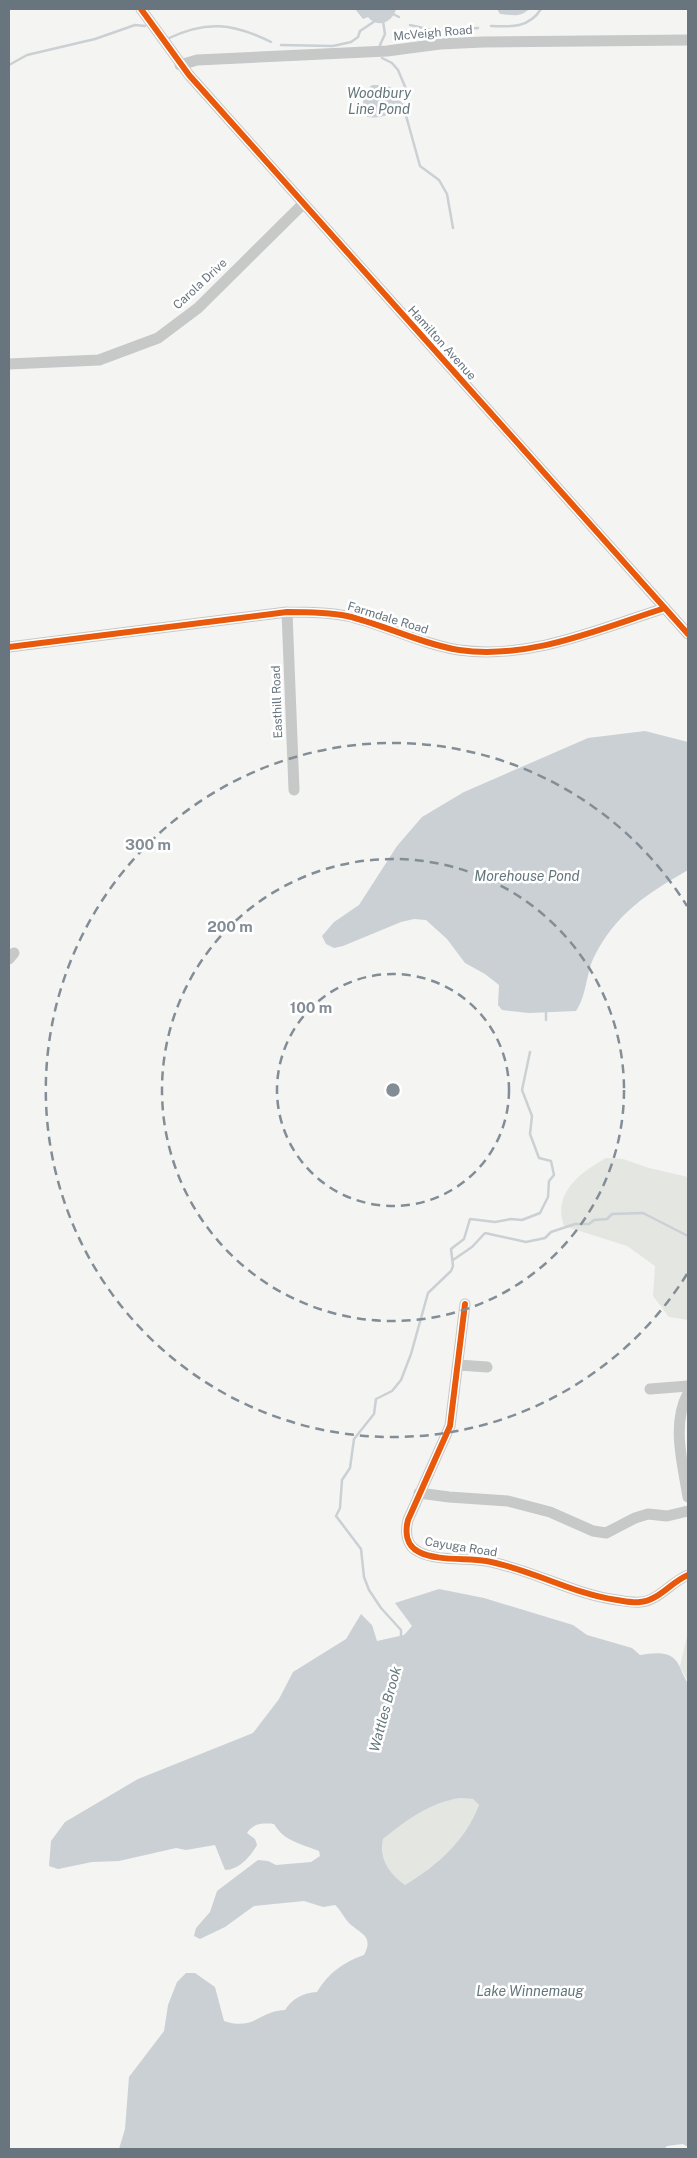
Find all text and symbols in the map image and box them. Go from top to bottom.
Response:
street label: McVeigh Road [393,23,473,43]
water label: Woodbury Line Pond [347,85,412,117]
street label: Carola Drive [170,256,230,312]
street label: Hamilton Avenue [405,303,479,383]
street label: Farmdale Road [346,599,430,637]
street label: Easthill Road [269,665,285,739]
text: 300 m [125,836,171,853]
water label: Morehouse Pond [474,868,580,884]
text: 200 m [207,918,253,935]
text: 100 m [290,999,332,1016]
centre of rings [384,1081,402,1099]
street label: Cayuga Road [424,1534,498,1560]
water label: Wattles Brook [366,1664,404,1753]
water label: Lake Winnemaug [476,1983,584,1999]

